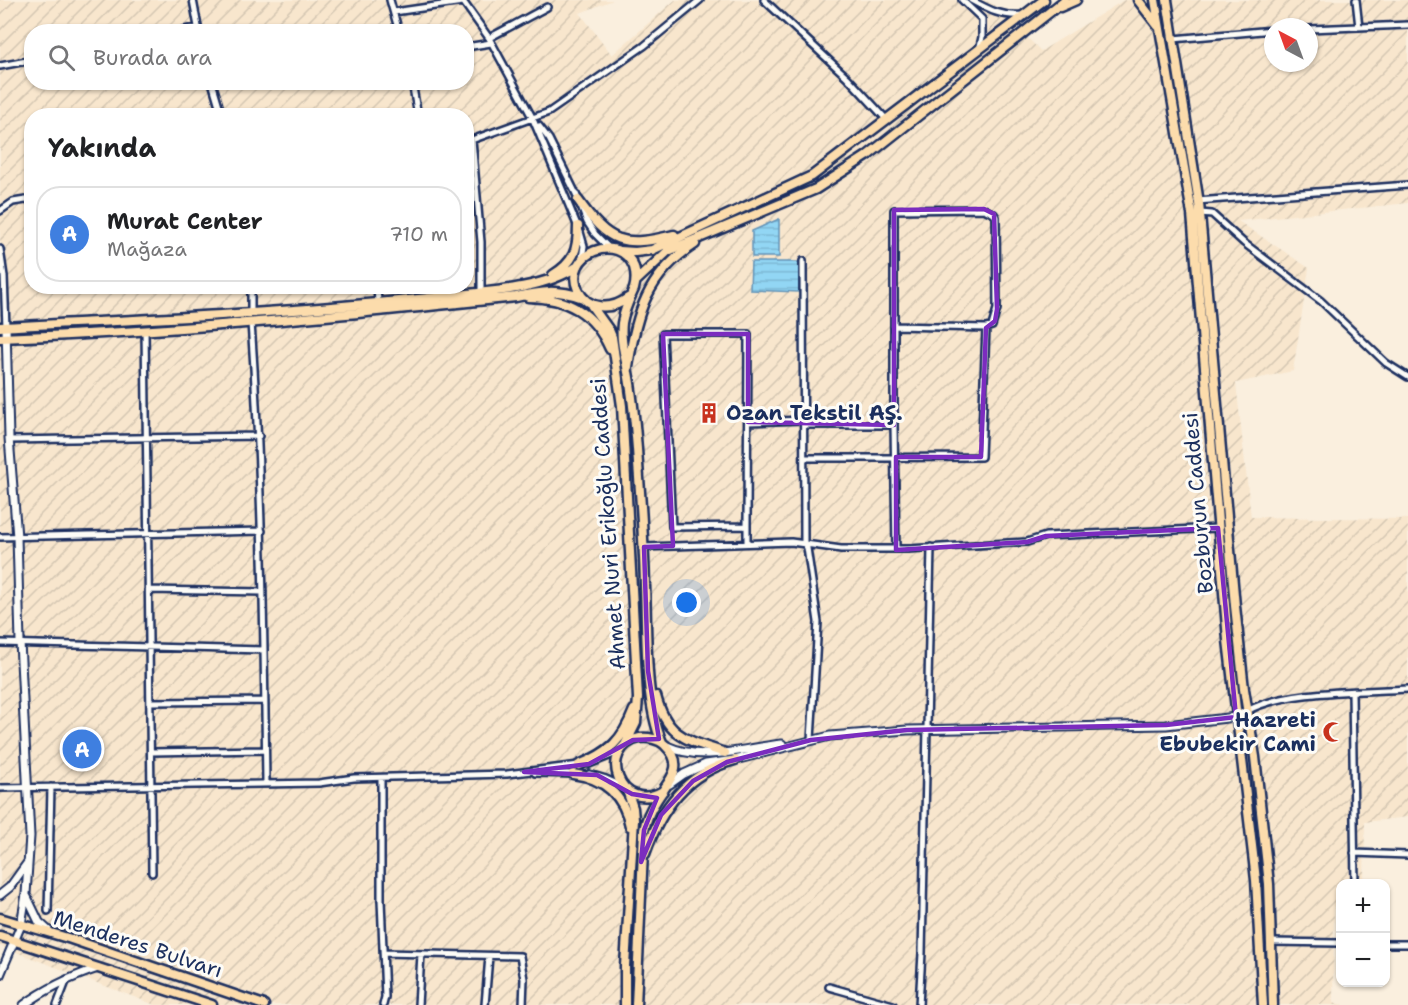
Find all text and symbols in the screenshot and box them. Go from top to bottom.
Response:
north arrow [1264,18,1318,72]
search box [24,24,474,90]
icon: search [45,41,78,74]
text: Burada ara [93,43,212,72]
text: Yakında [48,130,156,165]
text: Murat Center [107,207,263,236]
text: A [62,221,77,247]
text: 710 m [389,221,448,247]
text: Mağaza [107,236,187,262]
street label: Ahmet Nuri Erikoğlu Caddesi [584,377,632,671]
place label: Ozan Tekstil AŞ. [726,399,903,427]
building icon: Ozan Tekstil AŞ. [697,401,721,425]
street label: Bozburun Caddesi [1176,411,1220,595]
your location [672,588,701,617]
place label: Hazreti Ebubekir Cami [1159,706,1316,758]
mosque icon: Hazreti Ebubekir Cami [1321,720,1345,744]
pin: A [62,726,101,771]
map controls [1336,879,1390,987]
button: + [1336,879,1390,933]
street label: Menderes Bulvarı [50,903,226,985]
button: − [1336,933,1390,987]

